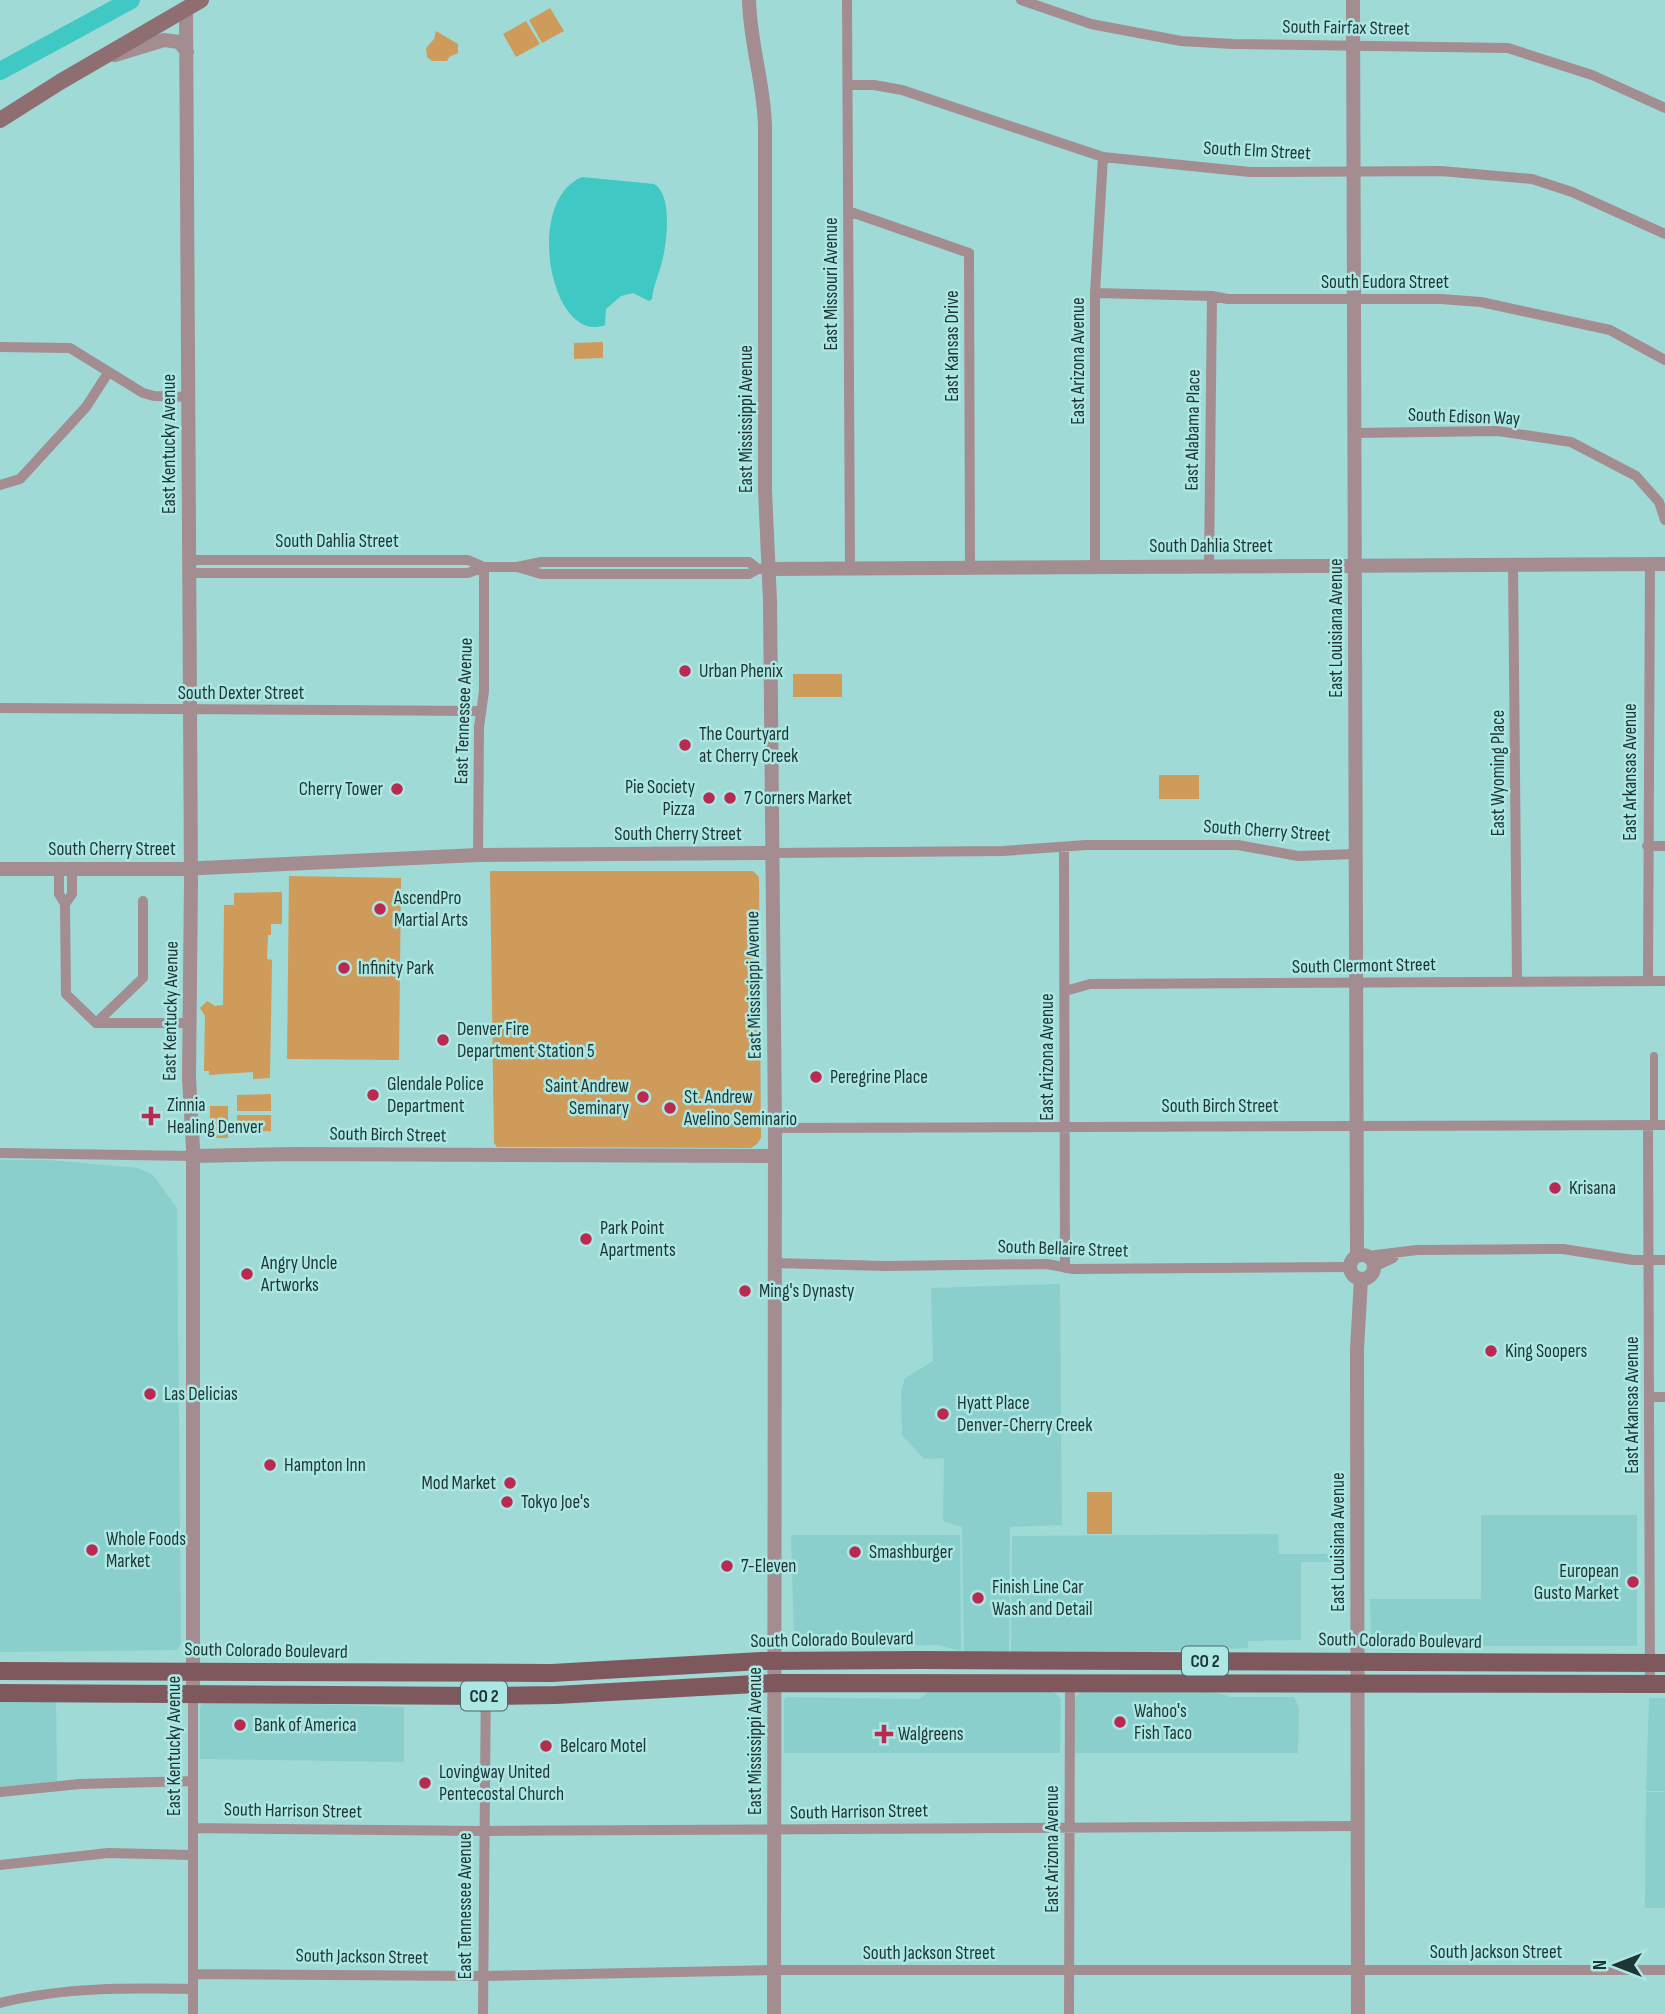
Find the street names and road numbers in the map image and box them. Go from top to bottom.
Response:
street label: South Fairfax Street [1282,15,1410,41]
street label: South Elm Street [1203,137,1312,165]
street label: East Missouri Avenue [820,217,843,351]
street label: South Eudora Street [1321,271,1449,294]
street label: East Kansas Drive [941,290,964,402]
street label: East Arizona Avenue [1067,297,1090,425]
street label: East Mississippi Avenue [735,345,758,493]
street label: East Alabama Place [1180,369,1206,491]
street label: East Kentucky Avenue [158,374,181,514]
street label: South Edison Way [1407,404,1521,430]
street label: South Dahlia Street [275,530,399,553]
street label: South Dahlia Street [1149,535,1273,558]
street label: East Louisiana Avenue [1325,558,1348,698]
street label: East Tennessee Avenue [450,637,478,785]
street label: South Dexter Street [178,682,305,705]
street label: East Arkansas Avenue [1619,703,1642,841]
street label: East Wyoming Place [1487,710,1510,836]
street label: South Cherry Street [1203,815,1332,847]
street label: South Cherry Street [614,823,742,846]
street label: South Cherry Street [48,838,176,861]
street label: East Mississippi Avenue [741,911,767,1059]
street label: East Kentucky Avenue [158,941,184,1081]
street label: South Clermont Street [1292,953,1436,979]
street label: East Arizona Avenue [1036,993,1059,1121]
street label: South Birch Street [1162,1095,1279,1118]
street label: South Birch Street [329,1122,447,1148]
street label: South Bellaire Street [997,1235,1129,1263]
street label: East Arkansas Avenue [1621,1336,1644,1474]
street label: East Louisiana Avenue [1327,1472,1350,1612]
street label: South Colorado Boulevard [750,1627,914,1653]
street label: South Colorado Boulevard [1318,1628,1482,1654]
street label: South Colorado Boulevard [184,1638,348,1664]
road number: CO 2 [1182,1646,1228,1676]
street label: East Mississippi Avenue [744,1667,767,1815]
street label: East Kentucky Avenue [163,1676,186,1816]
road number: CO 2 [461,1681,507,1710]
street label: East Arizona Avenue [1041,1785,1064,1913]
street label: South Harrison Street [224,1798,363,1824]
street label: South Harrison Street [790,1799,929,1825]
street label: East Tennessee Avenue [454,1833,477,1979]
street label: South Jackson Street [1430,1941,1563,1964]
street label: South Jackson Street [863,1942,996,1965]
street label: South Jackson Street [295,1944,429,1970]

